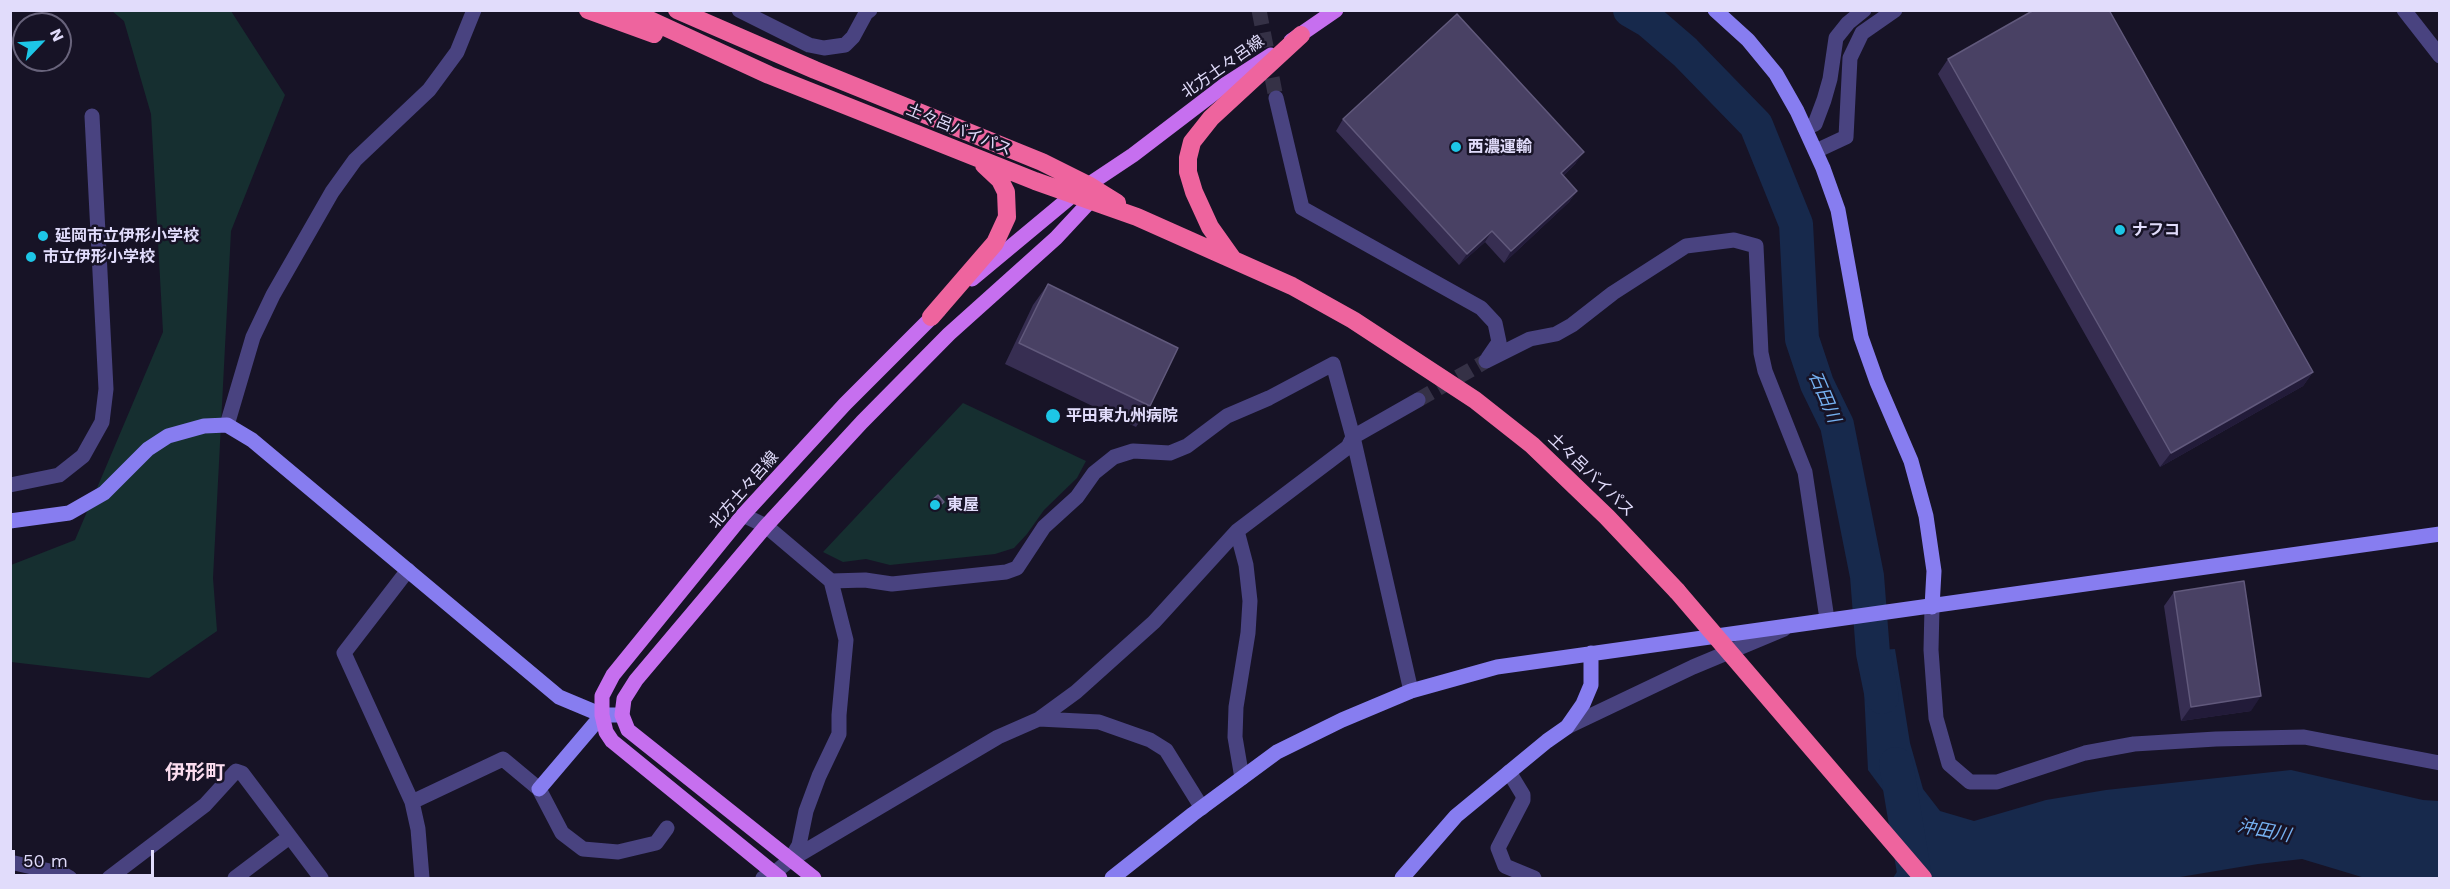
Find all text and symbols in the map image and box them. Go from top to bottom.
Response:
north arrow [12,12,72,72]
text: N [46,26,68,44]
street label: 北方土々呂線 [1178,32,1268,102]
street label: 土々呂バイパス [903,100,1015,160]
place label: 西濃運輸 [1468,137,1532,157]
marker: 西濃運輸 [1449,140,1463,154]
place label: ナフコ [2132,220,2180,240]
marker: ナフコ [2113,223,2127,237]
place label: 延岡市立伊形小学校 [55,226,199,246]
marker: 延岡市立伊形小学校 [36,229,50,243]
place label: 市立伊形小学校 [43,247,155,267]
marker: 市立伊形小学校 [24,250,38,264]
water label: 石田川 [1804,368,1844,426]
place label: 平田東九州病院 [1066,406,1178,426]
marker: 平田東九州病院 [1044,407,1062,425]
street label: 土々呂バイパス [1544,429,1638,521]
street label: 北方土々呂線 [705,447,783,533]
place label: 東屋 [947,495,979,515]
marker: 東屋 [928,498,942,512]
district label: 伊形町 [165,761,225,785]
water label: 沖田川 [2235,815,2293,847]
scale bar [15,838,158,876]
text: 50 m [23,850,68,871]

